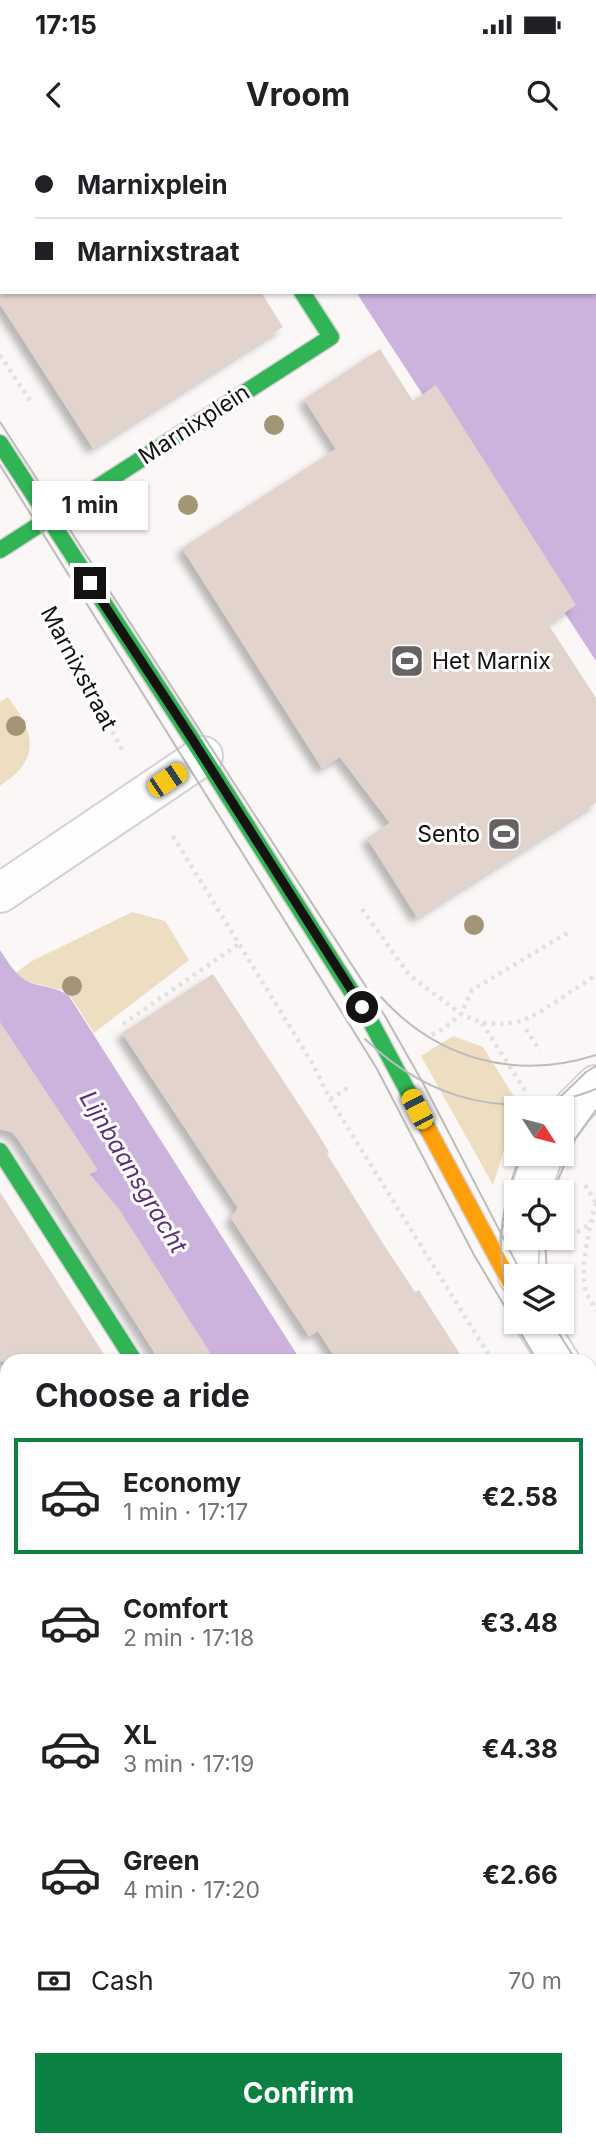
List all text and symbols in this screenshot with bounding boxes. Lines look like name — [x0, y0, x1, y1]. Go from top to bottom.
text: 17:15 — [35, 9, 97, 40]
text: Vroom — [246, 75, 350, 114]
icon: back — [35, 76, 73, 114]
icon: search — [523, 76, 561, 114]
text: Marnixplein — [77, 169, 228, 200]
text: Marnixstraat — [77, 236, 239, 267]
street label: Marnixplein — [133, 378, 255, 470]
callout: 1 min — [32, 482, 148, 530]
text: 1 min — [62, 491, 118, 519]
route end — [74, 567, 106, 599]
street label: Marnixstraat — [35, 601, 124, 735]
sports icon: Het Marnix — [388, 642, 426, 680]
place label: Het Marnix — [432, 647, 551, 675]
car — [144, 760, 191, 800]
sports icon: Sento — [485, 815, 523, 853]
place label: Sento — [417, 820, 480, 848]
route start — [346, 991, 378, 1023]
water label: Lijnbaansgracht — [74, 1085, 194, 1259]
car — [398, 1086, 437, 1132]
north arrow — [504, 1096, 574, 1166]
map controls — [504, 1096, 574, 1334]
button: locate — [504, 1180, 574, 1250]
button: layers — [504, 1264, 574, 1334]
text: Choose a ride — [35, 1376, 250, 1415]
icon: car — [39, 1465, 102, 1528]
text: Economy — [123, 1467, 241, 1498]
text: €2.58 — [482, 1481, 558, 1512]
text: 1 min · 17:17 — [123, 1498, 248, 1526]
icon: car — [39, 1591, 102, 1654]
text: Comfort — [123, 1593, 228, 1624]
text: €3.48 — [481, 1607, 558, 1638]
text: 2 min · 17:18 — [123, 1624, 254, 1652]
icon: car — [39, 1717, 102, 1780]
text: XL — [123, 1719, 157, 1750]
text: €4.38 — [482, 1733, 558, 1764]
text: 3 min · 17:19 — [123, 1750, 254, 1778]
icon: car — [39, 1843, 102, 1906]
text: Green — [123, 1845, 200, 1876]
text: €2.66 — [482, 1859, 558, 1890]
text: 4 min · 17:20 — [123, 1876, 260, 1904]
icon: cash — [35, 1962, 73, 2000]
text: Cash — [91, 1965, 154, 1996]
text: 70 m — [508, 1967, 562, 1995]
button: Confirm — [35, 2053, 562, 2133]

